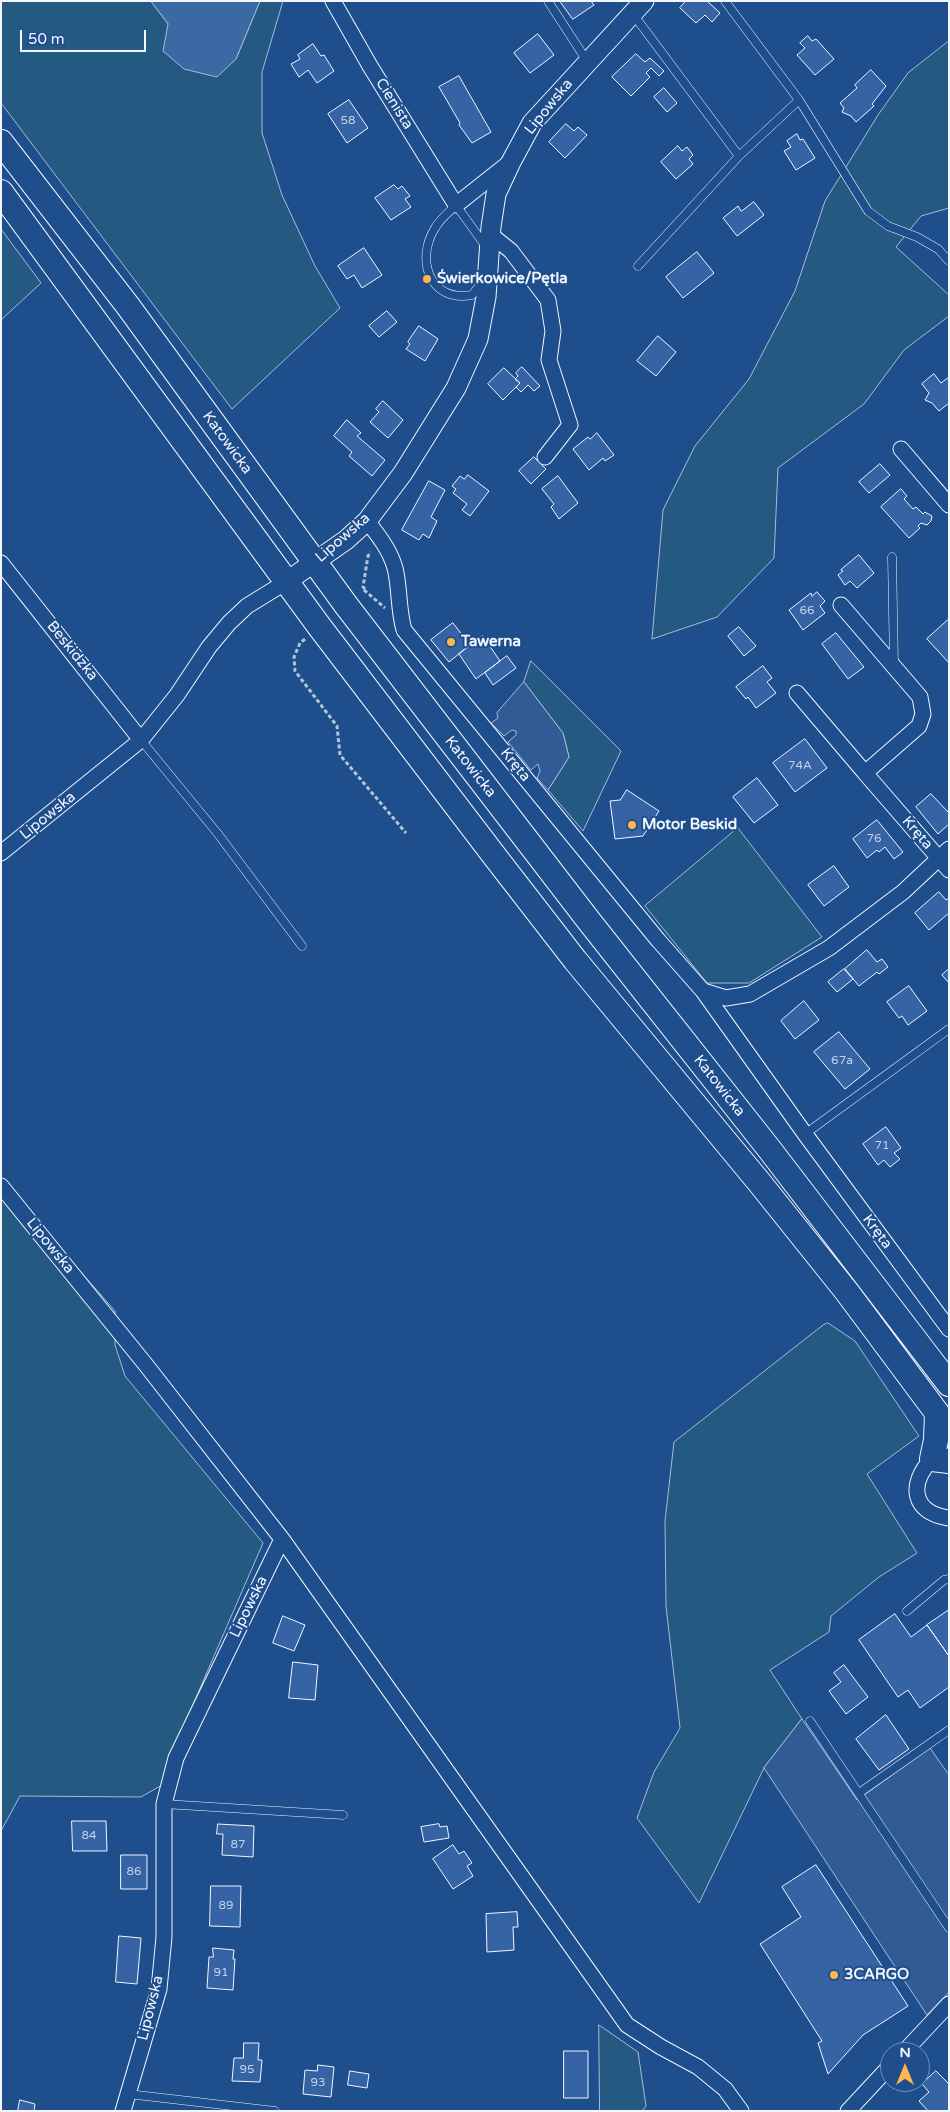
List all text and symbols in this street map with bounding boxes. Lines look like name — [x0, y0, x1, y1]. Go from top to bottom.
scale bar — [22, 20, 149, 52]
text: 50 m — [28, 30, 65, 48]
street label: Cienista — [371, 75, 417, 133]
street label: Lipowska — [521, 76, 577, 138]
house number: 58 — [340, 114, 356, 128]
place label: Świerkowice/Pętla — [437, 270, 568, 288]
marker: Świerkowice/Pętla — [421, 273, 433, 285]
street label: Katowicka — [198, 408, 256, 478]
street label: Lipowska — [312, 509, 374, 567]
house number: 66 — [799, 604, 815, 618]
street label: Beskidzka — [43, 618, 101, 684]
place label: Tawerna — [461, 633, 521, 651]
marker: Tawerna — [445, 636, 457, 648]
street label: Katowicka — [440, 733, 500, 801]
street label: Kręta — [496, 744, 534, 786]
house number: 74A — [788, 759, 812, 773]
street label: Lipowska — [17, 788, 79, 844]
street label: Kręta — [898, 813, 936, 853]
place label: Motor Beskid — [642, 816, 737, 834]
marker: Motor Beskid — [626, 819, 638, 831]
house number: 76 — [866, 832, 882, 846]
street label: Katowicka — [689, 1052, 749, 1120]
house number: 67a — [831, 1054, 853, 1068]
house number: 71 — [874, 1139, 890, 1153]
street label: Kręta — [858, 1211, 896, 1253]
street label: Lipowska — [22, 1215, 78, 1277]
street label: Lipowska — [226, 1573, 272, 1641]
house number: 84 — [81, 1829, 97, 1843]
house number: 87 — [230, 1838, 246, 1852]
house number: 86 — [126, 1865, 142, 1879]
house number: 89 — [218, 1899, 234, 1913]
house number: 91 — [213, 1966, 229, 1980]
place label: 3CARGO — [844, 1966, 909, 1984]
marker: 3CARGO — [828, 1969, 840, 1981]
street label: Lipowska — [134, 1974, 168, 2042]
north arrow — [880, 2042, 930, 2092]
text: N — [899, 2044, 911, 2061]
house number: 95 — [239, 2063, 255, 2077]
house number: 93 — [310, 2076, 326, 2090]

